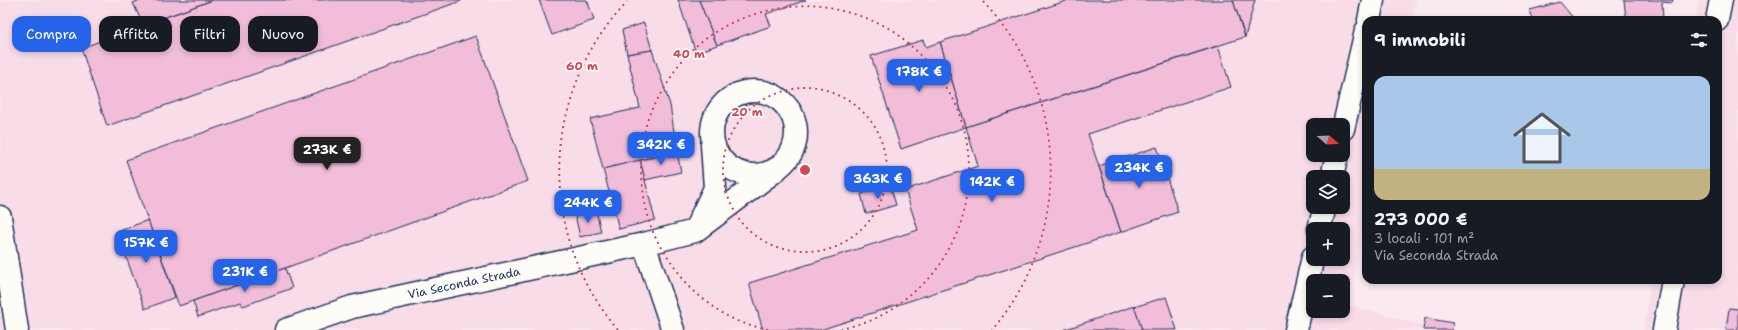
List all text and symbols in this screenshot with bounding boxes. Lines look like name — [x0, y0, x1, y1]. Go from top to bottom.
chip: Compra — [12, 16, 91, 52]
chip: Affitta — [99, 16, 172, 52]
chip: Filtri — [180, 16, 240, 52]
chip: Nuovo — [248, 16, 318, 52]
text: 9 immobili — [1374, 29, 1466, 51]
icon: filters — [1688, 29, 1710, 51]
text: 40 m — [673, 46, 705, 62]
text: 60 m — [566, 58, 598, 74]
pin: 178K € — [886, 59, 952, 93]
text: 178K € — [896, 63, 942, 80]
icon: home — [1506, 102, 1578, 174]
text: 20 m — [731, 104, 763, 120]
north arrow — [1306, 118, 1350, 162]
map controls — [1306, 118, 1350, 318]
pin: 342K € — [628, 132, 694, 166]
text: 342K € — [637, 136, 685, 153]
pin: 273K € — [294, 137, 360, 171]
text: 273K € — [303, 141, 351, 158]
pin: 234K € — [1106, 155, 1172, 189]
text: 234K € — [1114, 159, 1164, 176]
centre of rings — [798, 163, 812, 177]
pin: 363K € — [845, 166, 911, 200]
pin: 142K € — [959, 169, 1025, 203]
text: 363K € — [853, 170, 903, 187]
button: layers — [1306, 170, 1350, 214]
text: 142K € — [969, 173, 1015, 190]
pin: 244K € — [555, 190, 621, 224]
text: 244K € — [563, 194, 613, 211]
text: 273 000 € — [1374, 208, 1467, 230]
button: + — [1306, 222, 1350, 266]
pin: 157K € — [113, 230, 179, 264]
text: 3 locali · 101 m² — [1374, 230, 1474, 247]
text: 157K € — [123, 234, 169, 251]
text: Via Seconda Strada — [1374, 247, 1498, 264]
pin: 231K € — [212, 259, 278, 293]
text: 231K € — [222, 263, 268, 280]
street label: Via Seconda Strada — [406, 263, 522, 303]
button: − — [1306, 274, 1350, 318]

